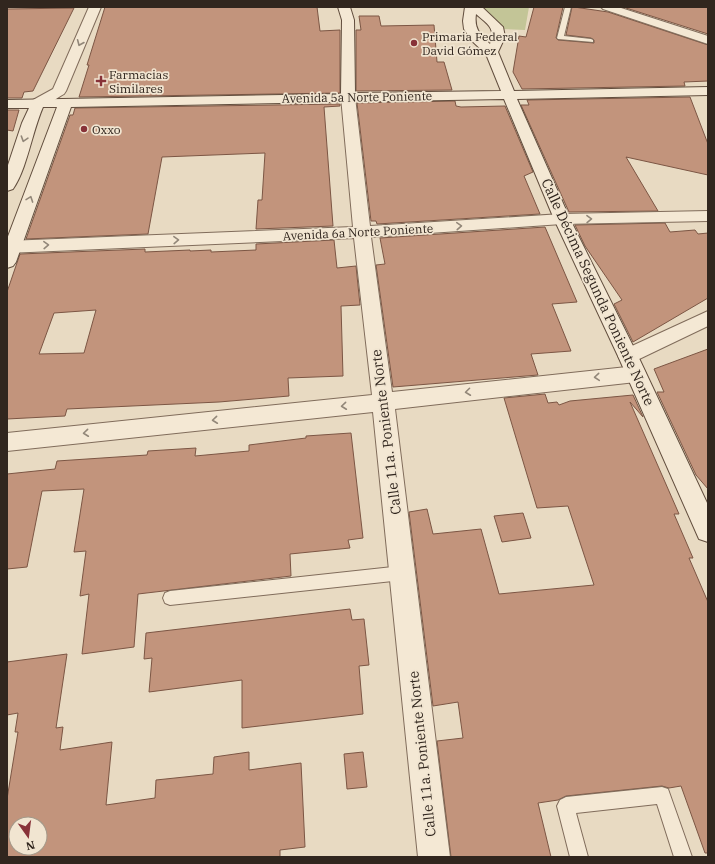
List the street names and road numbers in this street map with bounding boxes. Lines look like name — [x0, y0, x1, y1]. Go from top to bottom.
street label: Avenida 5a Norte Poniente — [282, 88, 432, 106]
street label: Calle Décima Segunda Poniente Norte — [537, 175, 659, 409]
street label: Avenida 6a Norte Poniente — [282, 221, 434, 243]
street label: Calle 11a. Poniente Norte — [367, 348, 405, 516]
street label: Calle 11a. Poniente Norte — [404, 670, 440, 838]

